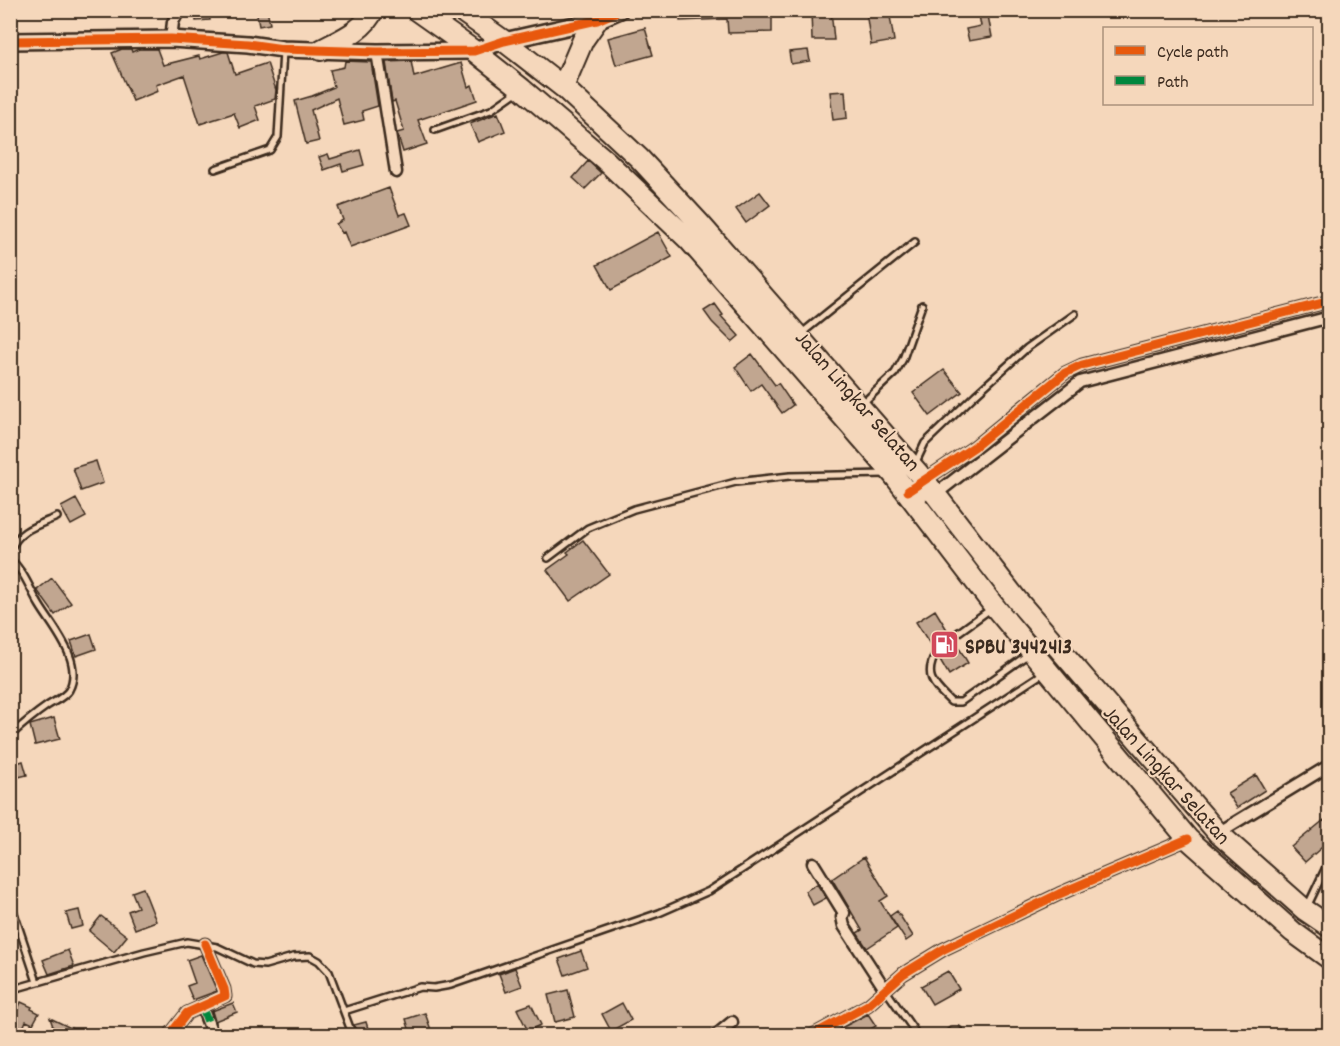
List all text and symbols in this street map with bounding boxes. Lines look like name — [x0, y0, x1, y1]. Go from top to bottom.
legend — [1103, 27, 1313, 105]
text: Cycle path — [1157, 41, 1228, 66]
text: Path — [1157, 71, 1189, 96]
street label: Jalan Lingkar Selatan — [786, 325, 926, 480]
fuel station icon: SPBU 3442413 — [928, 629, 960, 661]
place label: SPBU 3442413 — [965, 633, 1072, 664]
street label: Jalan Lingkar Selatan — [1094, 700, 1236, 853]

